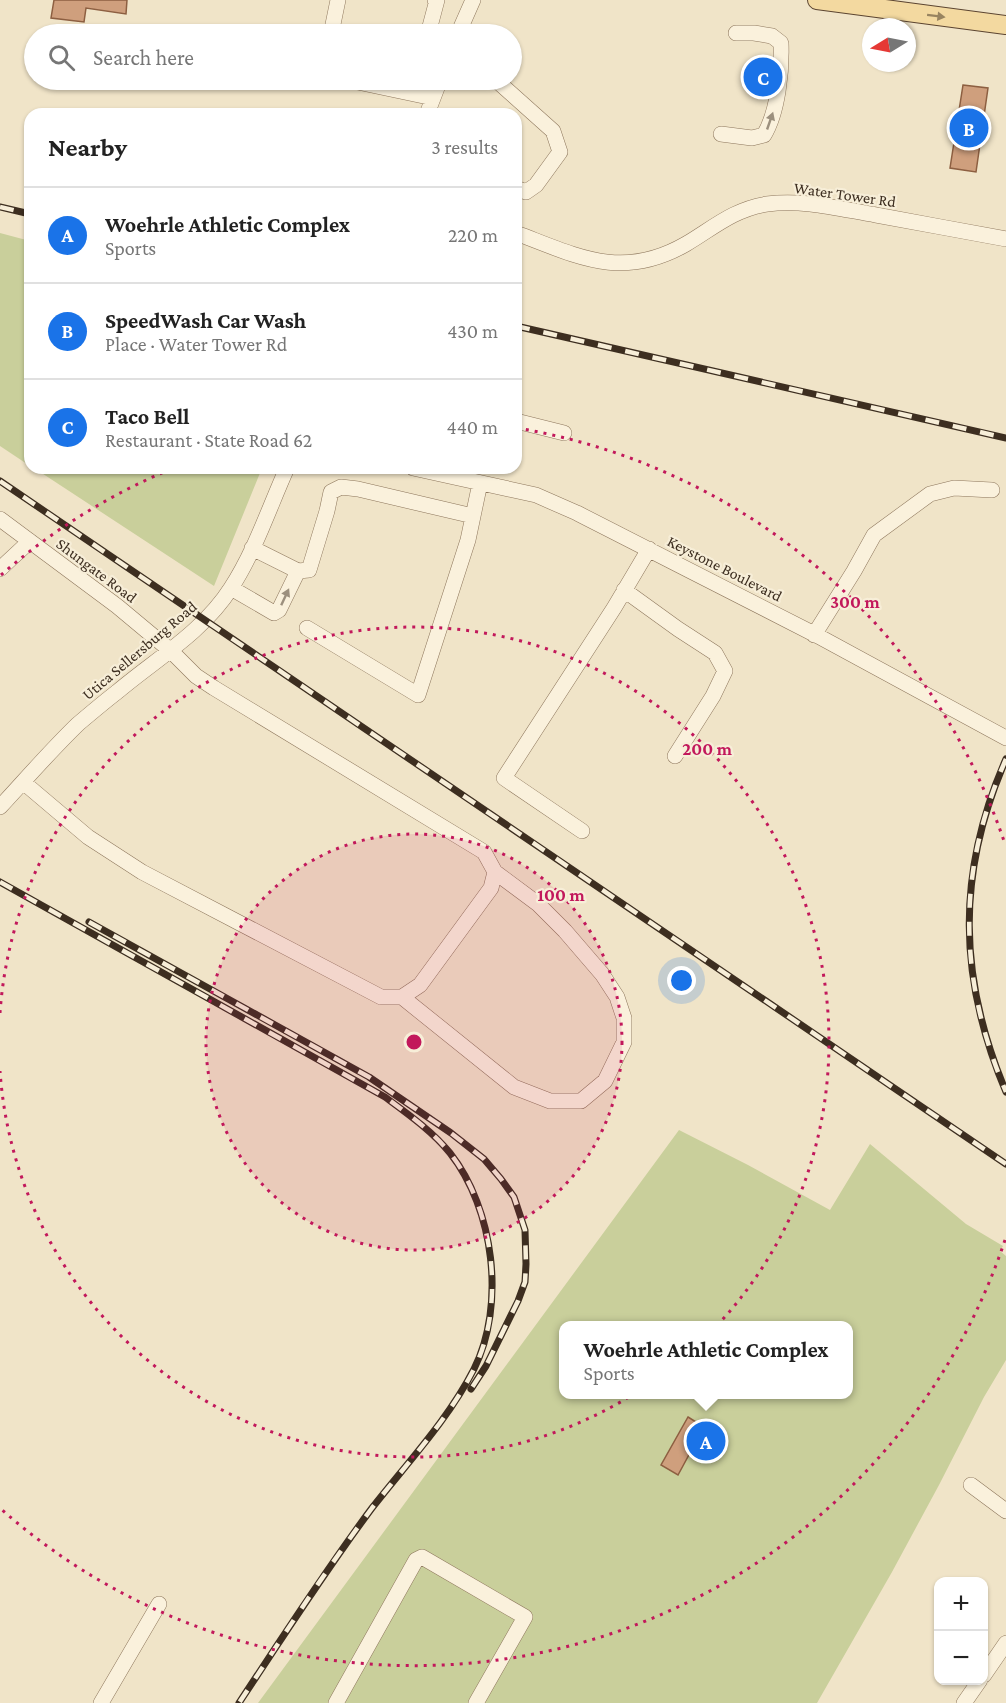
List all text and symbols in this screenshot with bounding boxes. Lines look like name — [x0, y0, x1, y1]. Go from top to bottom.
one-way arrow — [927, 11, 946, 21]
north arrow — [862, 18, 916, 72]
search box — [24, 24, 522, 90]
icon: search — [45, 41, 78, 74]
text: Search here — [93, 45, 194, 70]
pin: C — [744, 54, 783, 100]
pin: B — [950, 106, 988, 150]
one-way arrow — [765, 112, 775, 130]
text: Nearby — [48, 133, 127, 162]
text: 3 results — [431, 136, 498, 158]
street label: Water Tower Rd — [793, 179, 898, 210]
text: Woehrle Athletic Complex — [105, 212, 350, 237]
text: A — [62, 224, 73, 246]
text: 220 m — [448, 224, 498, 246]
text: Sports — [105, 237, 156, 259]
text: SpeedWash Car Wash — [105, 308, 306, 333]
text: B — [62, 320, 73, 342]
text: 430 m — [447, 320, 498, 342]
text: Place · Water Tower Rd — [105, 333, 287, 355]
text: Taco Bell — [105, 404, 190, 429]
text: C — [61, 416, 74, 438]
text: 440 m — [446, 416, 498, 438]
text: Restaurant · State Road 62 — [105, 429, 312, 451]
street label: Keystone Boulevard — [664, 532, 785, 606]
street label: Shungate Road — [53, 535, 141, 607]
one-way arrow — [281, 588, 290, 605]
text: 300 m — [830, 592, 880, 612]
street label: Utica Sellersburg Road — [79, 597, 201, 704]
text: 200 m — [682, 739, 733, 759]
text: 100 m — [537, 885, 585, 905]
your location — [667, 966, 696, 995]
centre of rings — [404, 1032, 424, 1052]
popup — [559, 1321, 853, 1399]
text: Woehrle Athletic Complex — [584, 1337, 828, 1362]
text: Sports — [584, 1362, 635, 1384]
pin: A — [686, 1418, 726, 1464]
map controls — [934, 1577, 988, 1685]
button: + — [934, 1577, 988, 1631]
button: − — [934, 1631, 988, 1685]

